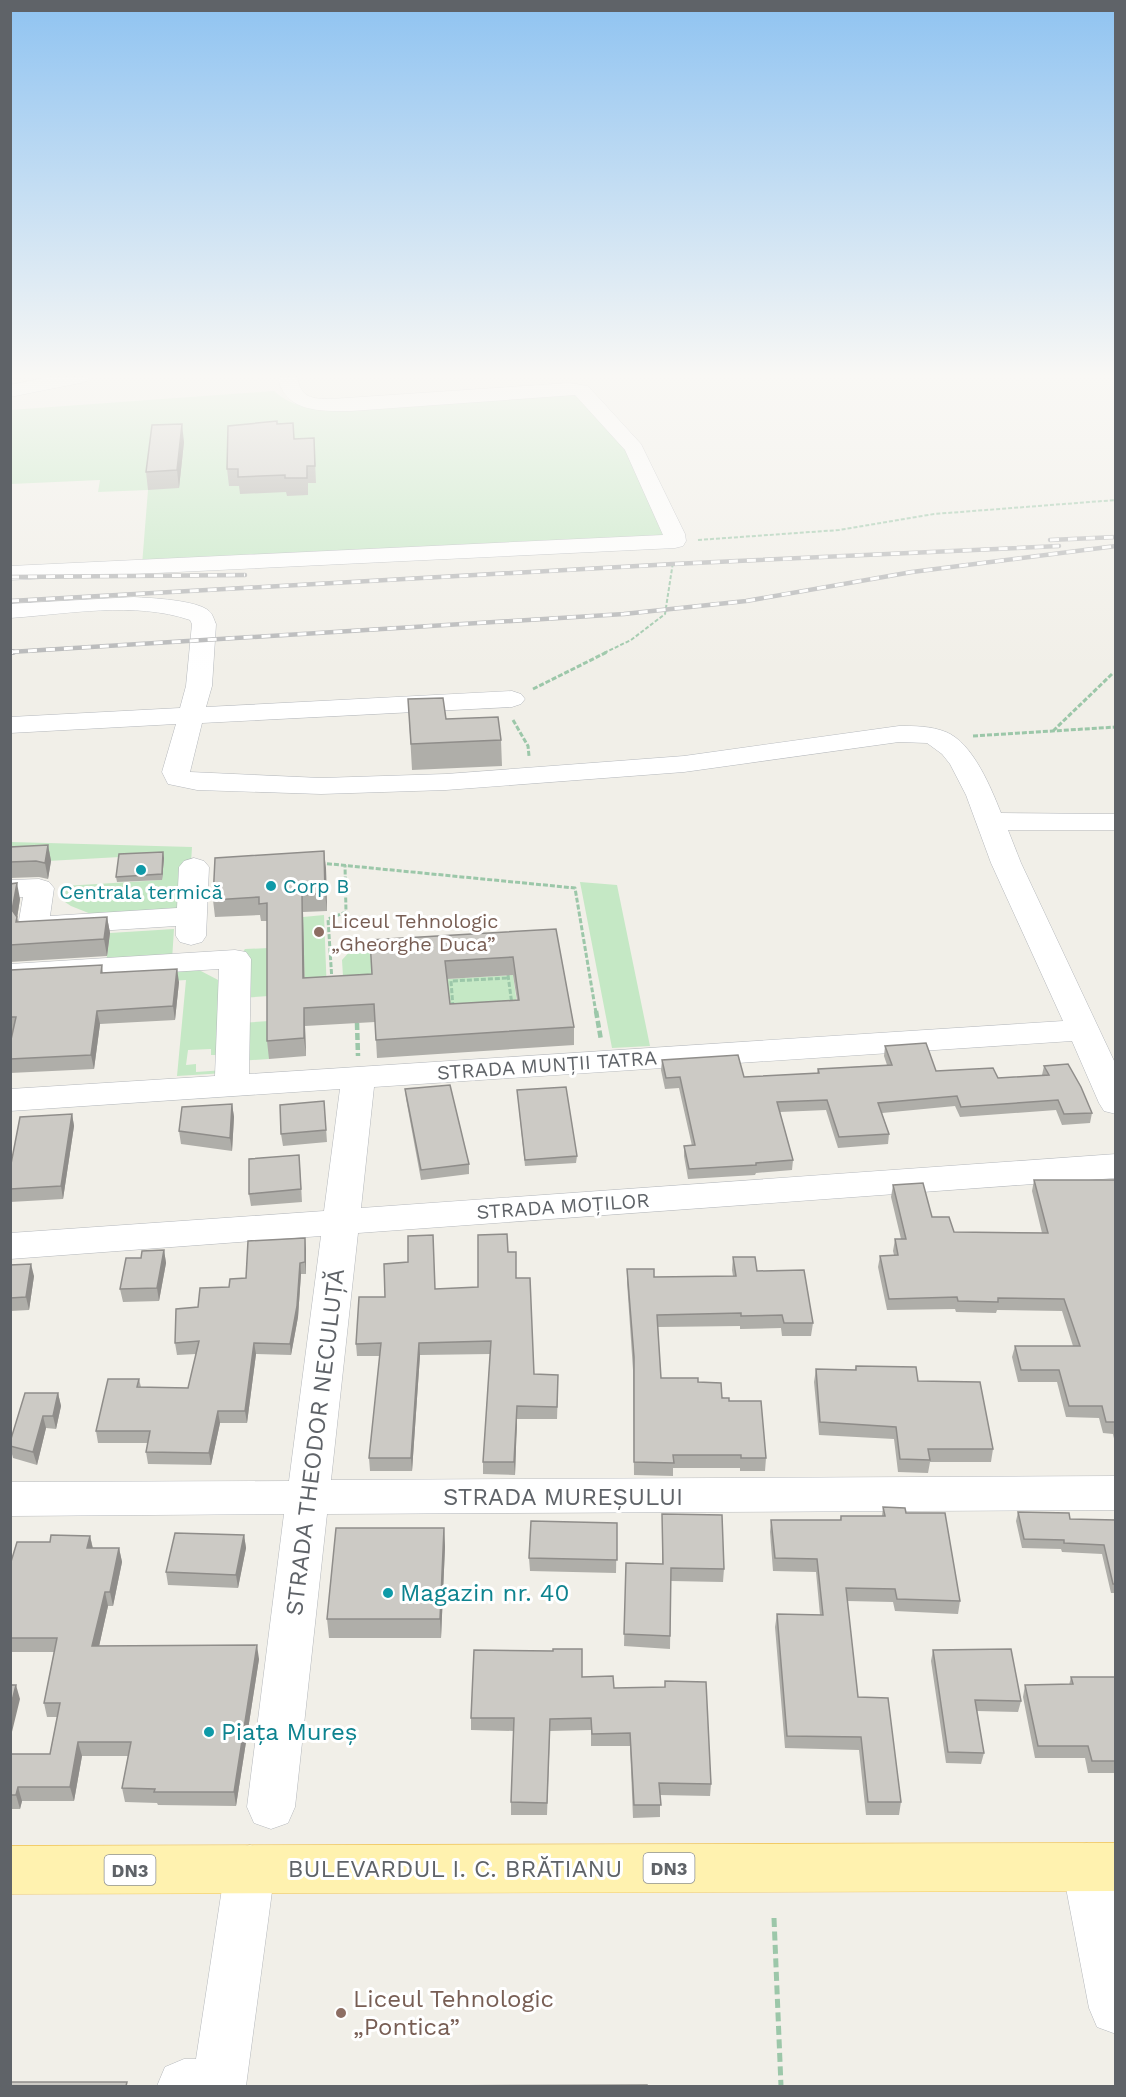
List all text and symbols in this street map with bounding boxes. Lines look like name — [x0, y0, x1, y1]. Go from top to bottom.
marker: Centrala termică — [134, 863, 148, 877]
place label: Corp B — [283, 874, 349, 898]
marker: Corp B — [264, 879, 278, 893]
place label: Centrala termică — [59, 880, 223, 904]
place label: Liceul Tehnologic „Gheorghe Duca” — [331, 909, 499, 956]
marker: Liceul Tehnologic „Gheorghe Duca” — [312, 925, 326, 939]
street label: STRADA MUNȚII TATRA — [436, 1045, 658, 1085]
street label: STRADA MOȚILOR — [476, 1188, 650, 1224]
street label: STRADA THEODOR NECULUȚĂ — [280, 1267, 350, 1617]
street label: STRADA MUREȘULUI — [443, 1483, 683, 1511]
place label: Magazin nr. 40 — [400, 1579, 569, 1607]
marker: Magazin nr. 40 — [381, 1586, 395, 1600]
place label: Piața Mureș — [221, 1718, 357, 1746]
marker: Piața Mureș — [202, 1725, 216, 1739]
road number: DN3 — [644, 1853, 694, 1883]
road number: DN3 — [104, 1855, 156, 1885]
street label: BULEVARDUL I. C. BRĂTIANU — [288, 1855, 622, 1883]
place label: Liceul Tehnologic „Pontica” — [353, 1985, 554, 2041]
marker: Liceul Tehnologic „Pontica” — [334, 2006, 348, 2020]

